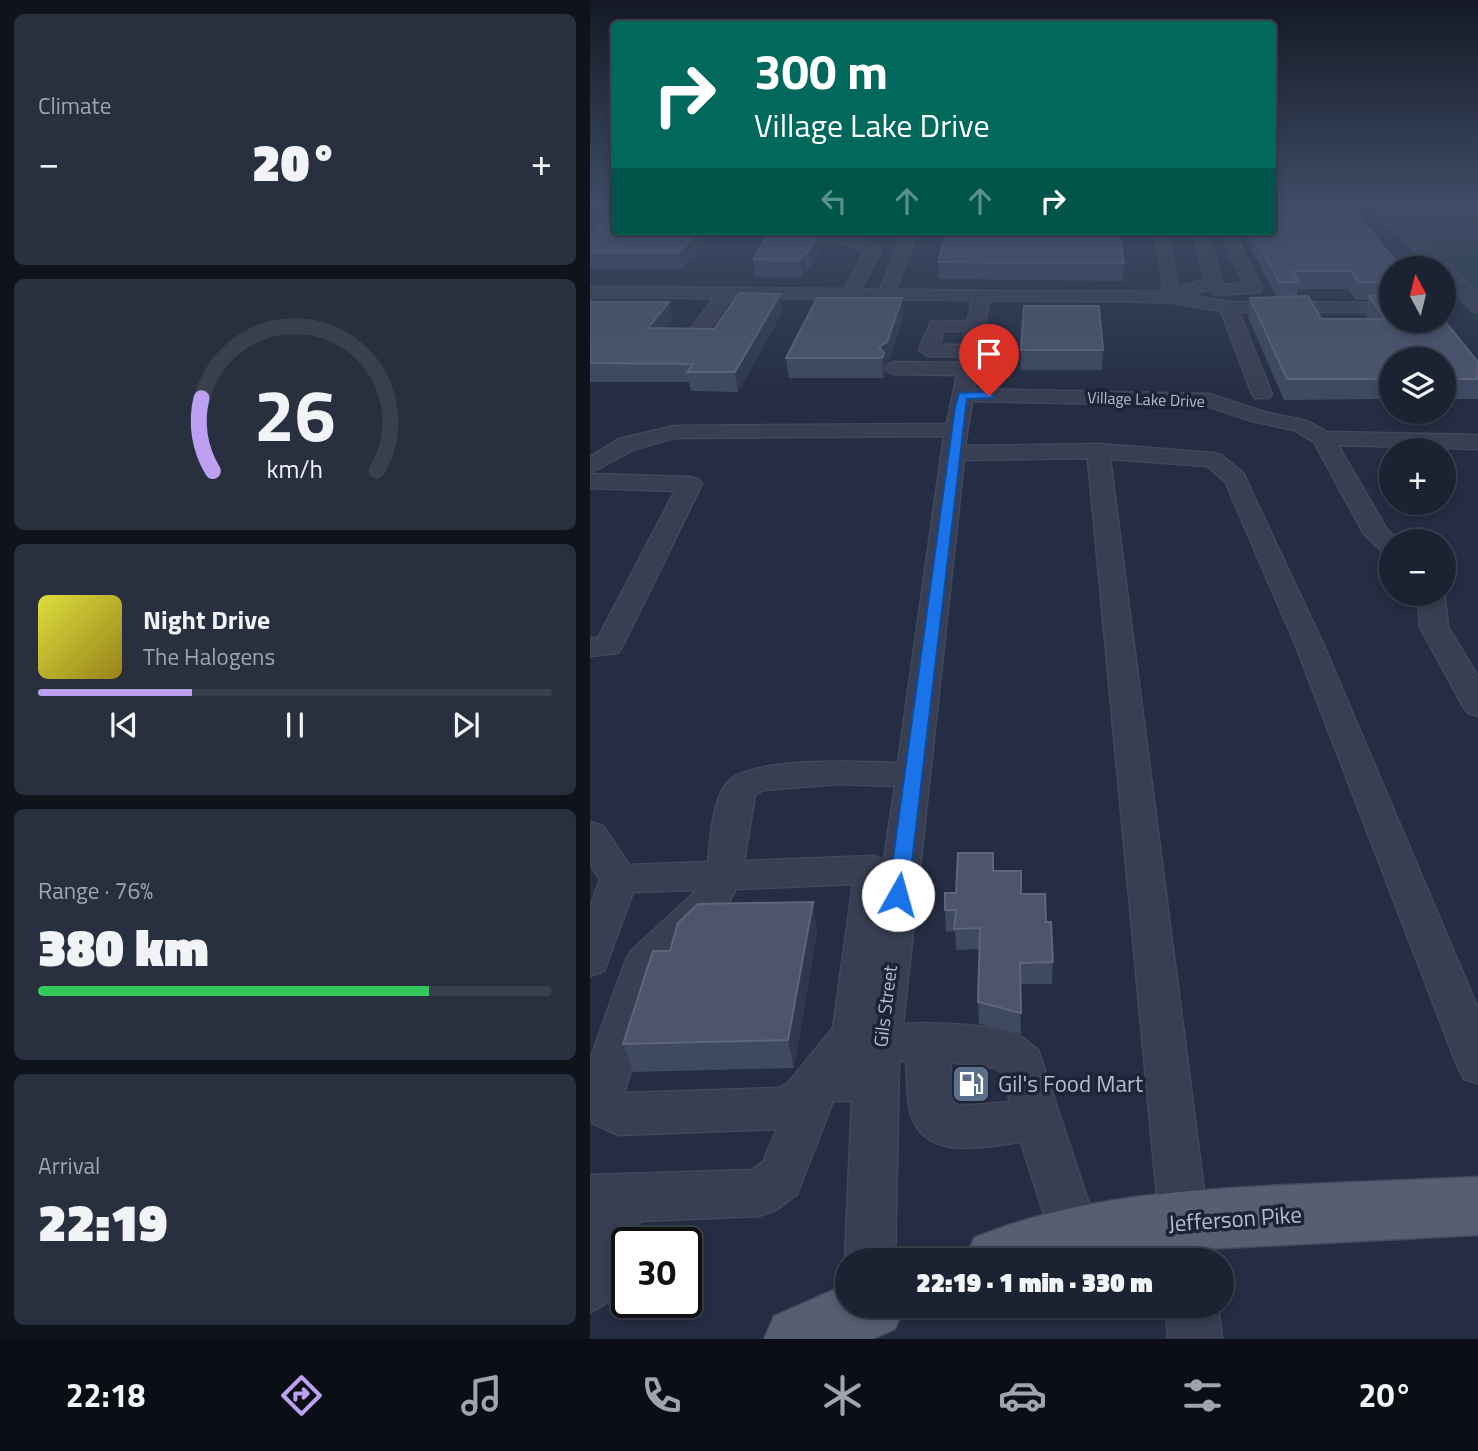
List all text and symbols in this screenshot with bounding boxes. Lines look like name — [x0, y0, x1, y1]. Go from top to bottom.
text: 300 m — [754, 33, 888, 108]
icon: right — [639, 49, 730, 140]
text: Climate — [38, 88, 111, 123]
text: Village Lake Drive — [754, 101, 990, 149]
text: 20° — [252, 122, 338, 201]
text: − — [38, 133, 59, 191]
text: + — [531, 133, 552, 191]
icon: left — [815, 182, 853, 220]
icon: ahead — [888, 182, 926, 220]
icon: ahead — [961, 182, 999, 220]
icon: right — [1034, 182, 1072, 220]
north arrow — [1379, 256, 1456, 332]
map controls — [1379, 256, 1456, 606]
pin — [959, 324, 1019, 396]
icon: arrive — [970, 335, 1008, 373]
button: layers — [1379, 347, 1456, 424]
text: 26 — [254, 359, 336, 469]
street label: Village Lake Drive — [1087, 385, 1205, 413]
button: + — [1379, 438, 1456, 515]
text: km/h — [267, 449, 323, 487]
button: − — [1379, 529, 1456, 606]
text: Night Drive — [143, 600, 270, 639]
text: The Halogens — [143, 639, 275, 674]
icon: previous — [105, 706, 143, 744]
icon: pause — [276, 706, 314, 744]
icon: next — [447, 706, 485, 744]
position arrow — [861, 858, 935, 932]
text: Range · 76% — [38, 873, 153, 908]
text: 380 km — [38, 907, 209, 986]
street label: Gils Street — [865, 963, 904, 1049]
fuel station icon: Gil's Food Mart — [950, 1063, 992, 1105]
place label: Gil's Food Mart — [998, 1066, 1143, 1101]
text: Arrival — [38, 1148, 100, 1183]
text: 22:19 — [38, 1182, 167, 1261]
street label: Jefferson Pike — [1167, 1196, 1303, 1241]
speed limit sign: 30 — [611, 1227, 702, 1318]
text: 22:19 · 1 min · 330 m — [916, 1263, 1153, 1302]
text: 22:18 — [66, 1371, 146, 1419]
icon: directions — [277, 1371, 326, 1420]
icon: music — [457, 1371, 506, 1420]
icon: phone — [637, 1371, 686, 1420]
icon: climate — [818, 1371, 867, 1420]
icon: car — [998, 1371, 1047, 1420]
icon: filters — [1178, 1371, 1227, 1420]
text: 20° — [1358, 1371, 1412, 1419]

